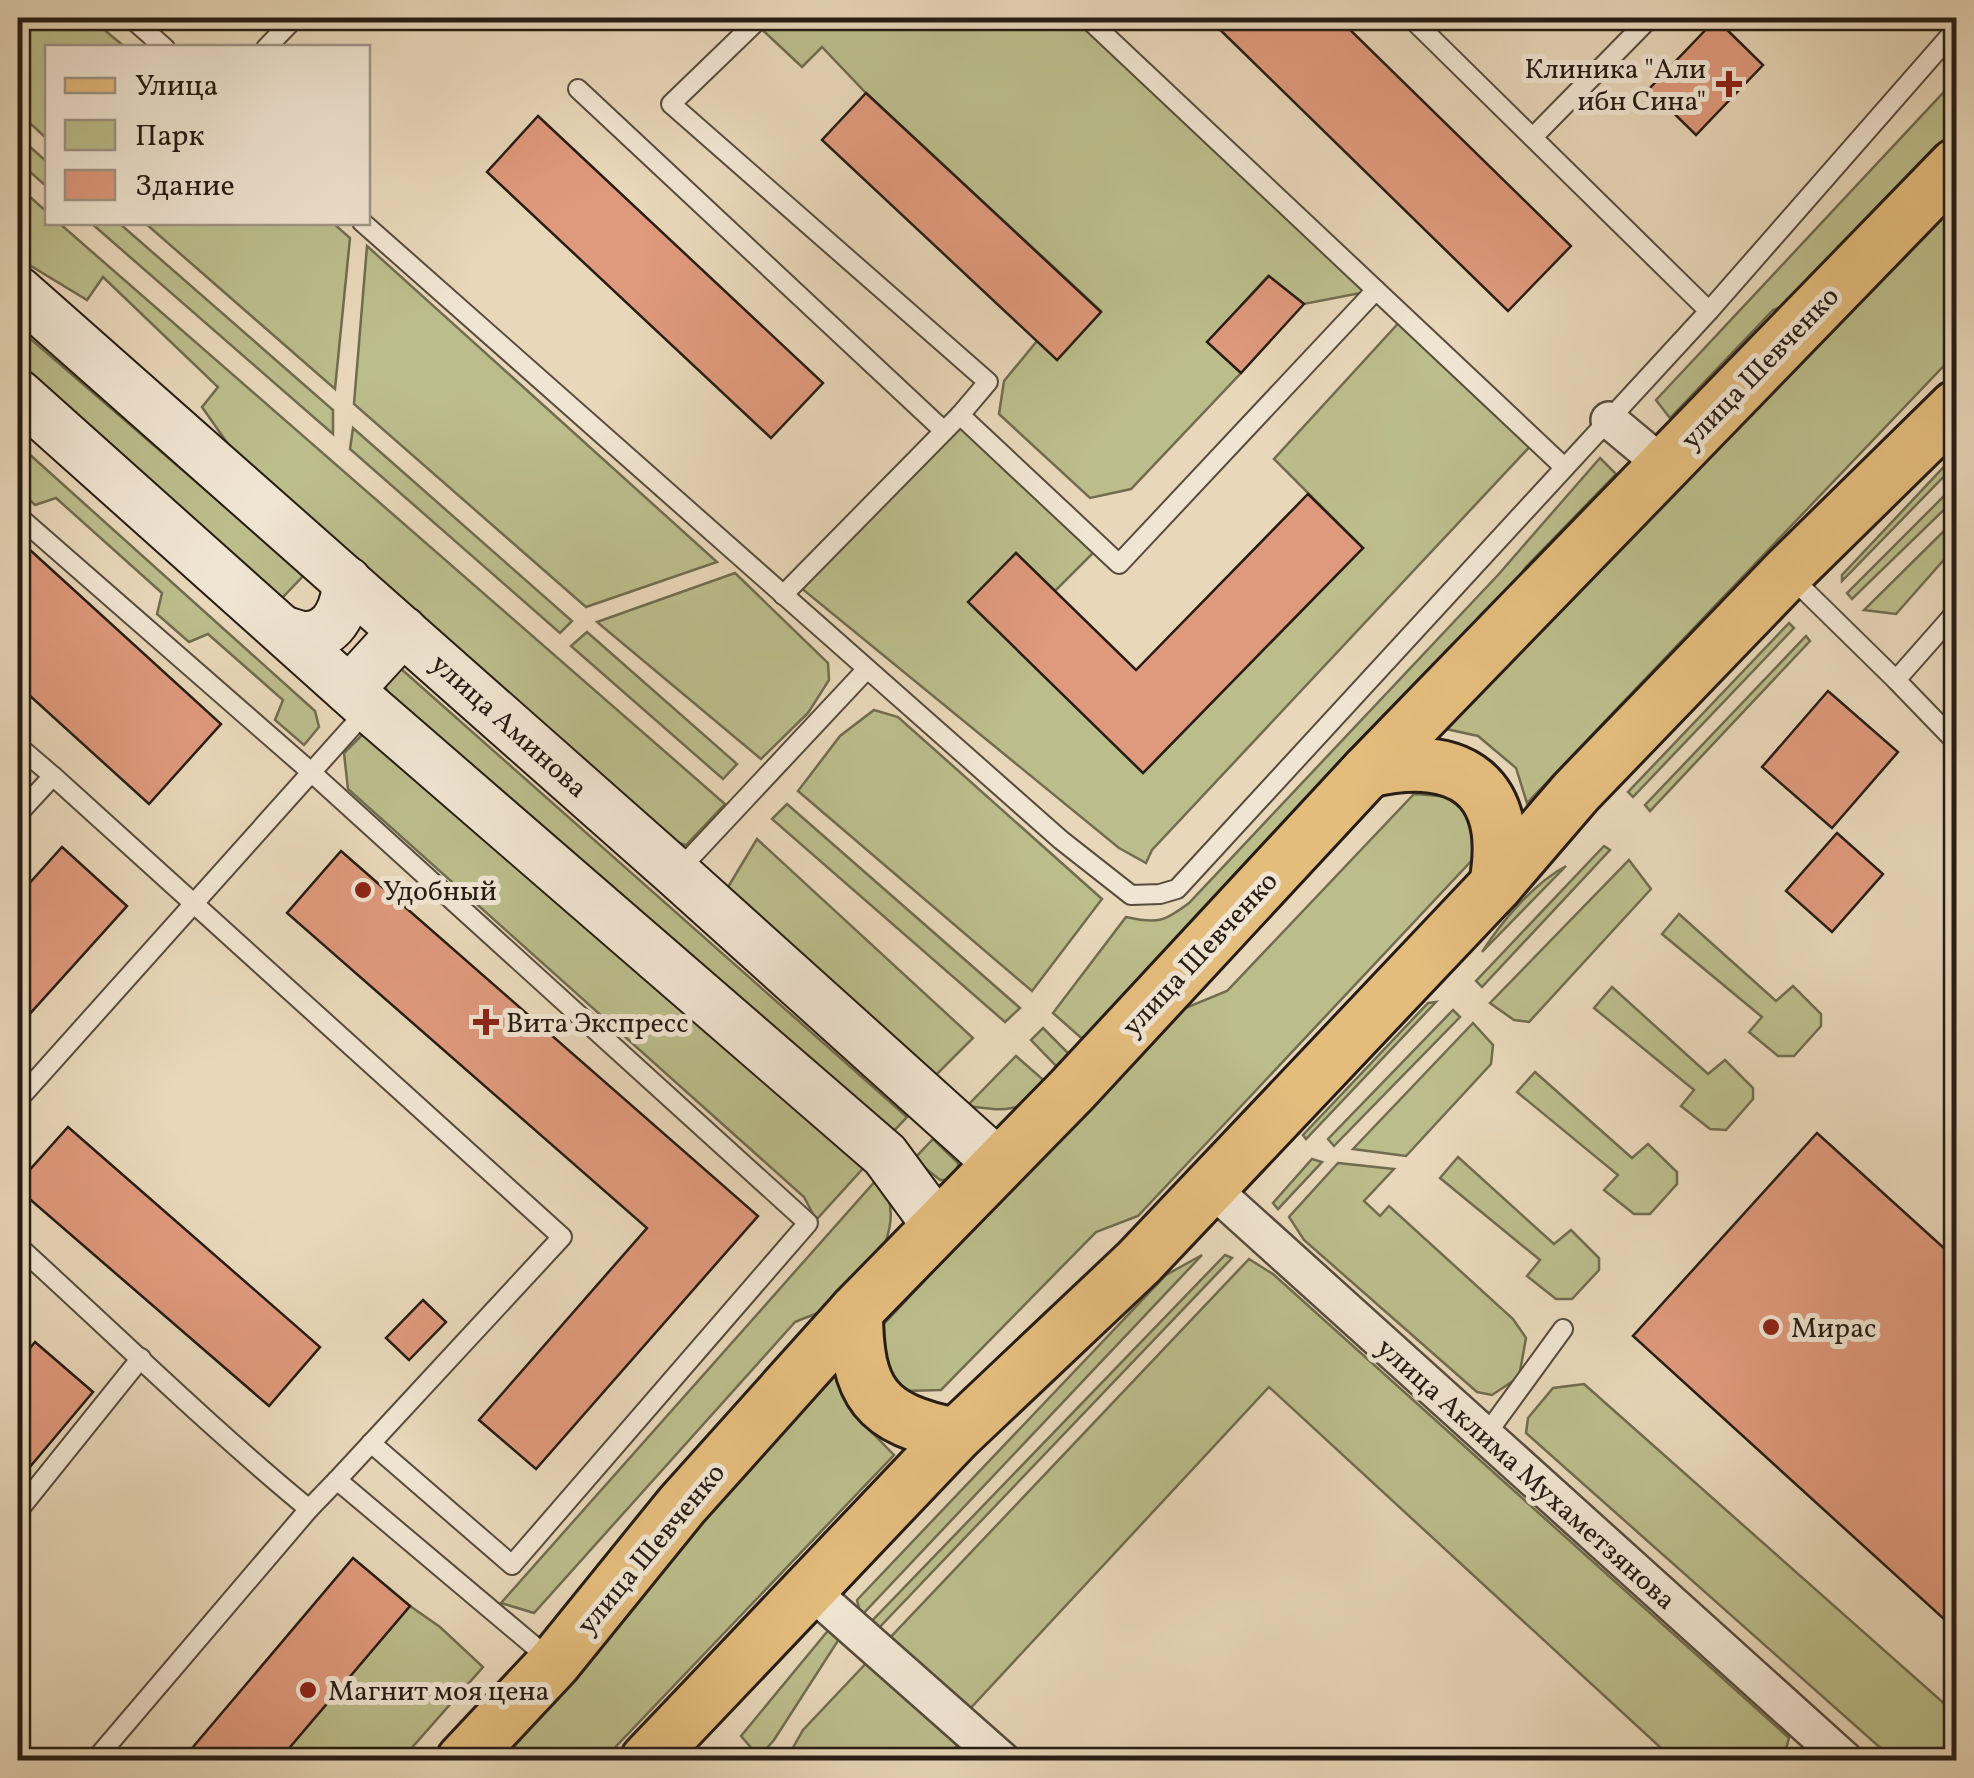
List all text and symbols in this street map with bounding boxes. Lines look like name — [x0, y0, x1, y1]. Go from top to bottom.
legend — [45, 45, 370, 225]
place label: Клиника "Али ибн Сина" — [1524, 51, 1706, 122]
text: Улица — [135, 66, 218, 108]
marker: Клиника "Али ибн Сина" — [1716, 71, 1742, 97]
text: Парк — [135, 116, 204, 158]
text: Здание — [135, 166, 235, 208]
street label: улица Шевченко — [1673, 278, 1849, 459]
street label: улица Аминова — [421, 646, 596, 808]
street label: улица Шевченко — [1114, 863, 1288, 1046]
place label: Удобный — [383, 873, 497, 912]
marker: Удобный — [352, 879, 374, 901]
place label: Вита Экспресс — [506, 1005, 689, 1044]
marker: Вита Экспресс — [475, 1011, 497, 1033]
place label: Мирас — [1791, 1310, 1877, 1349]
marker: Мирас — [1760, 1316, 1782, 1338]
street label: улица Аклима Мухаметзянова — [1367, 1330, 1684, 1620]
street label: улица Шевченко — [568, 1455, 735, 1644]
place label: Магнит моя цена — [328, 1673, 550, 1712]
marker: Магнит моя цена — [297, 1679, 319, 1701]

